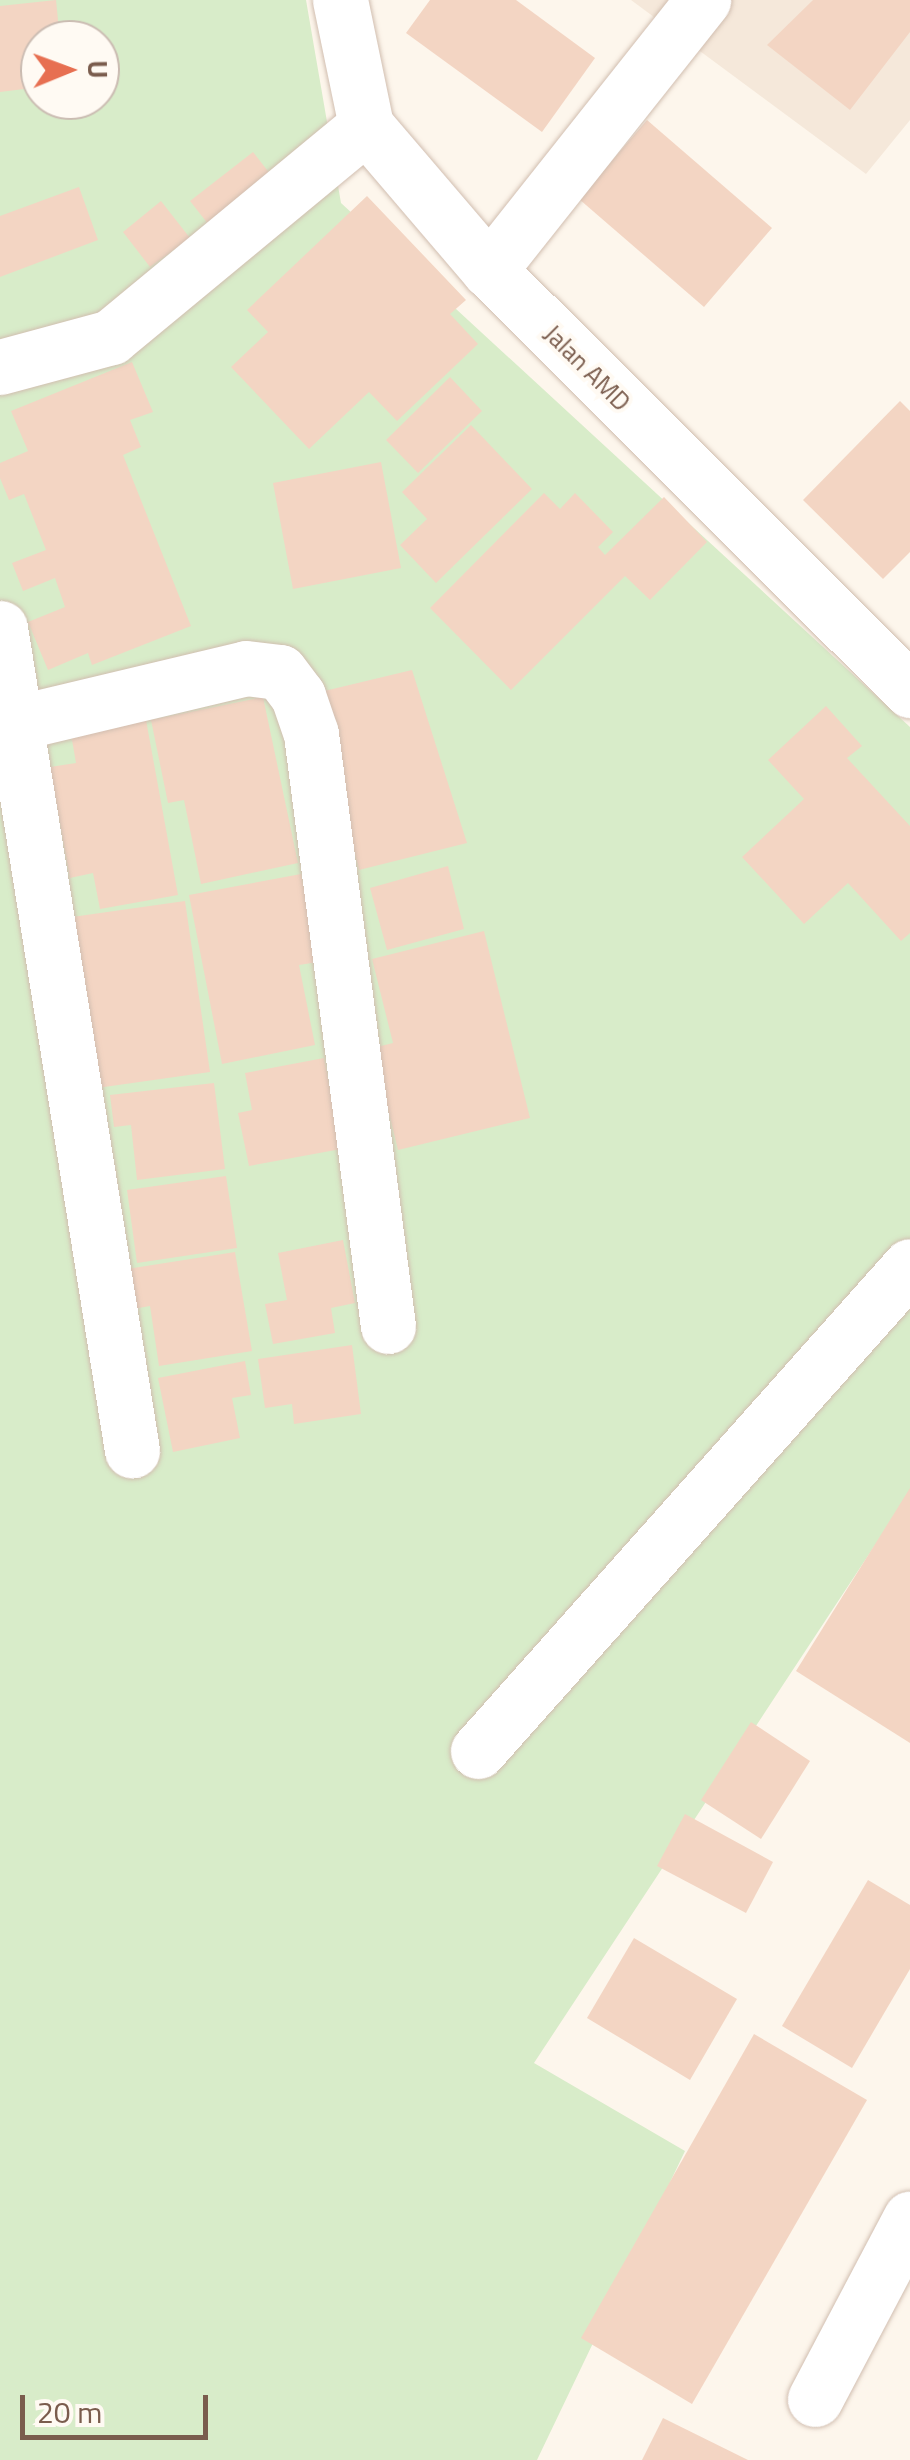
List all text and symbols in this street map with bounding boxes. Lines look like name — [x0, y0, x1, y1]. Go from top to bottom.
north arrow — [20, 20, 120, 120]
text: U — [77, 60, 120, 79]
street label: Jalan AMD — [538, 319, 636, 417]
scale bar — [25, 2375, 212, 2437]
text: 20 m — [37, 2389, 102, 2435]

